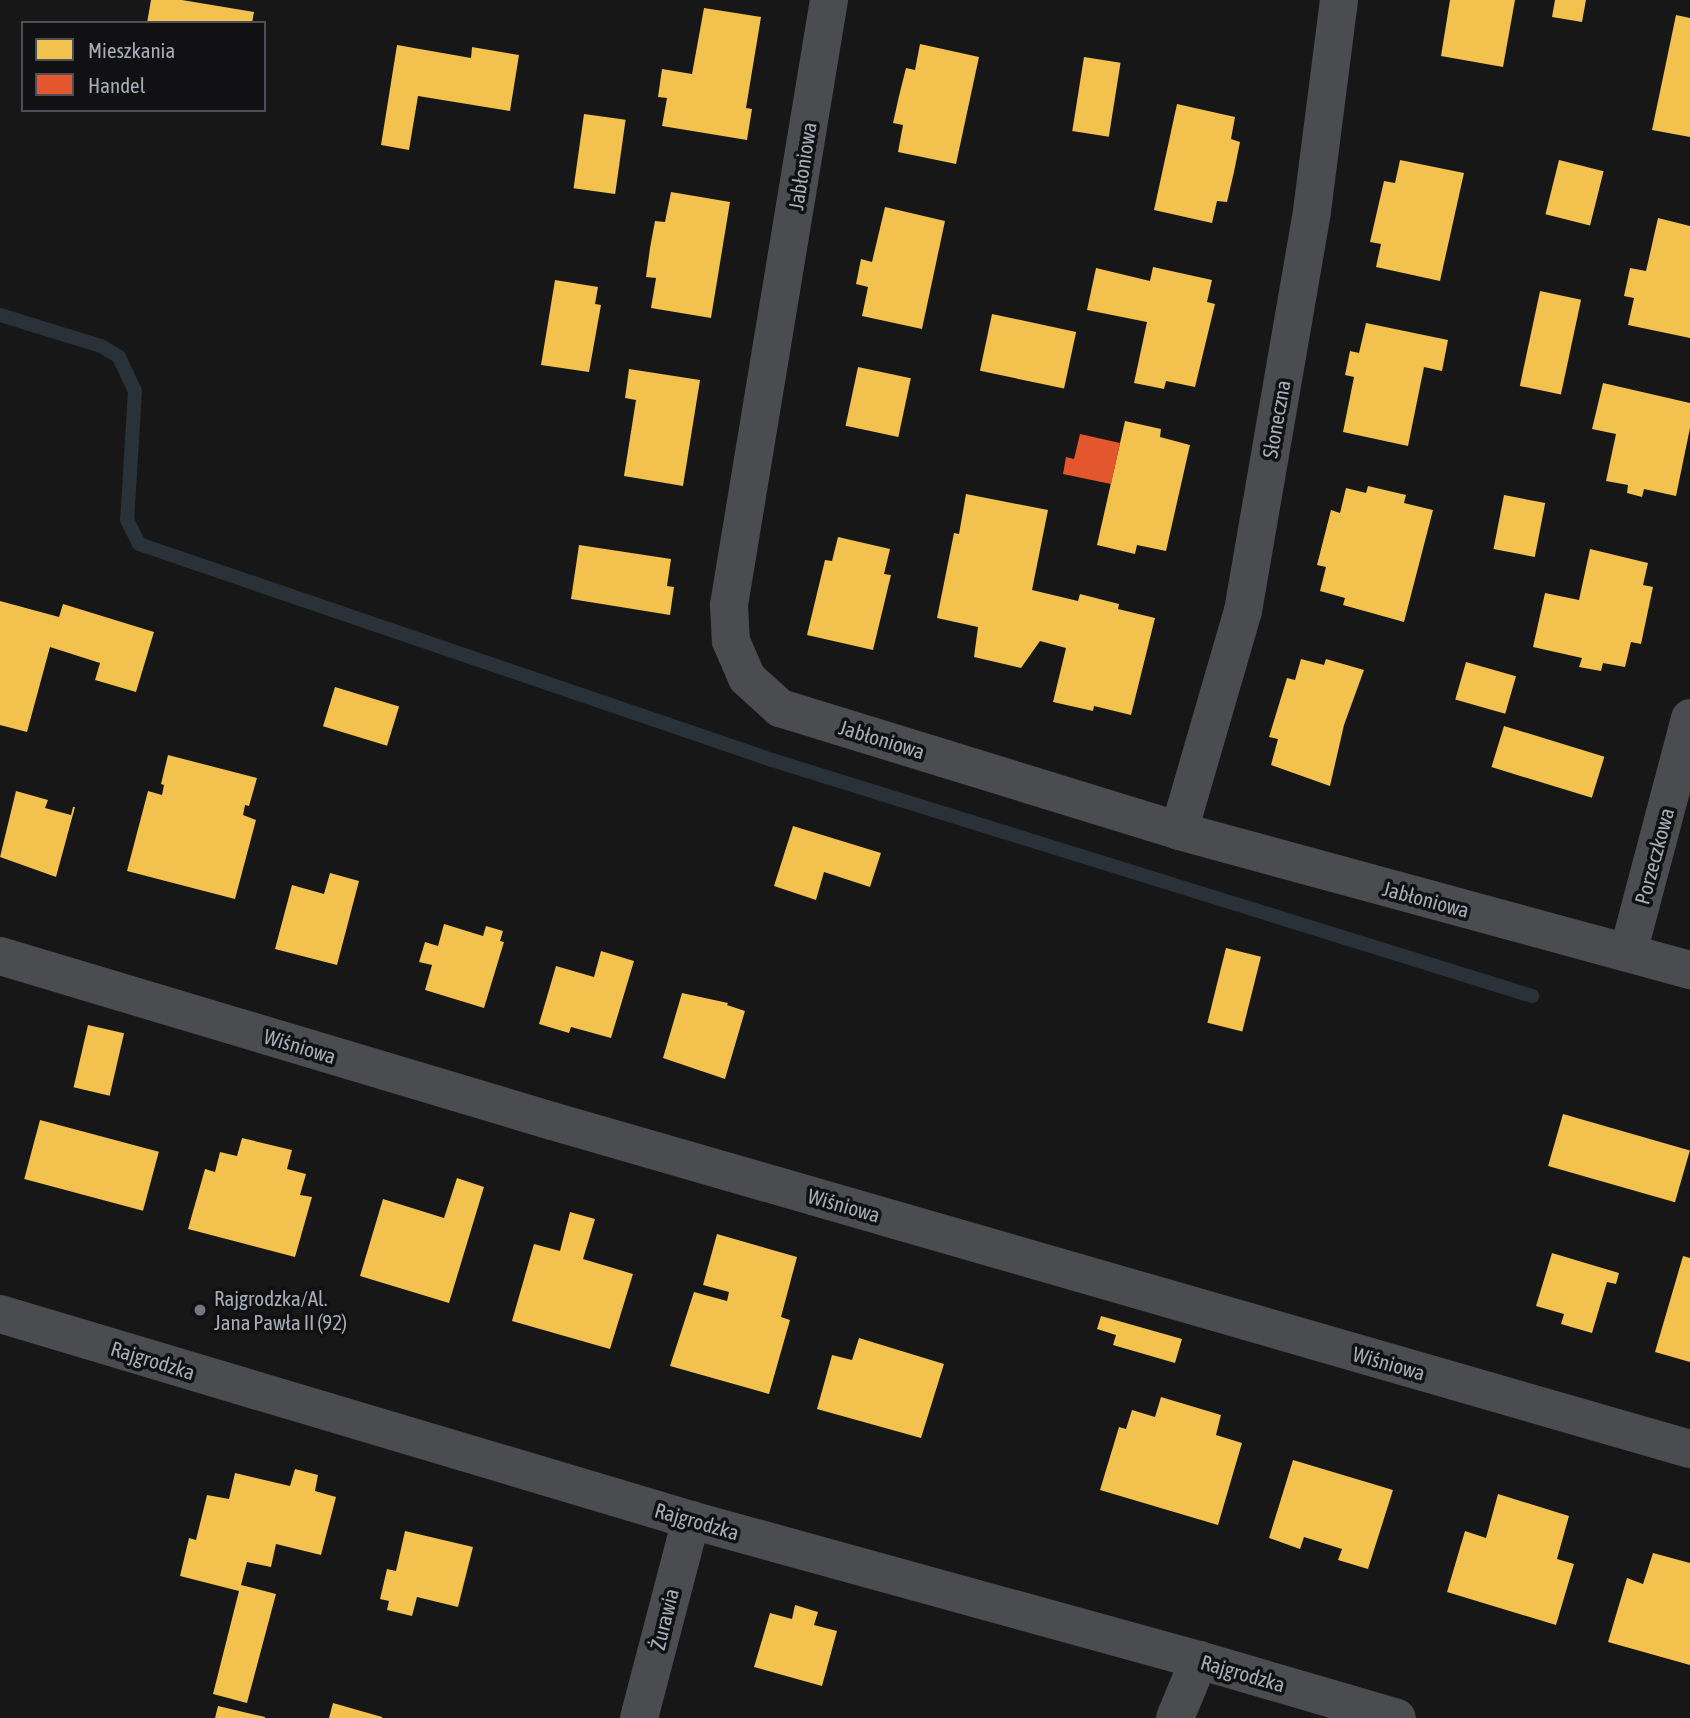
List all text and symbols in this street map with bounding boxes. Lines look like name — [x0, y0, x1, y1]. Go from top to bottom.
legend — [21, 21, 266, 112]
text: Mieszkania — [88, 38, 175, 62]
text: Handel — [88, 73, 145, 97]
street label: Jabłoniowa — [783, 120, 821, 212]
street label: Słoneczna — [1257, 378, 1295, 460]
street label: Jabłoniowa — [836, 714, 928, 764]
street label: Porzeczkowa — [1629, 805, 1679, 907]
street label: Jabłoniowa — [1380, 875, 1472, 923]
street label: Wiśniowa — [261, 1023, 339, 1069]
street label: Wiśniowa — [805, 1183, 883, 1227]
place label: Rajgrodzka/Al. Jana Pawła II (92) — [214, 1285, 347, 1335]
marker: Rajgrodzka/Al. Jana Pawła II (92) — [192, 1302, 208, 1318]
street label: Rajgrodzka — [108, 1335, 198, 1385]
street label: Wiśniowa — [1350, 1341, 1428, 1385]
street label: Rajgrodzka — [652, 1497, 742, 1545]
street label: Żurawia — [644, 1586, 684, 1652]
street label: Rajgrodzka — [1198, 1649, 1288, 1697]

